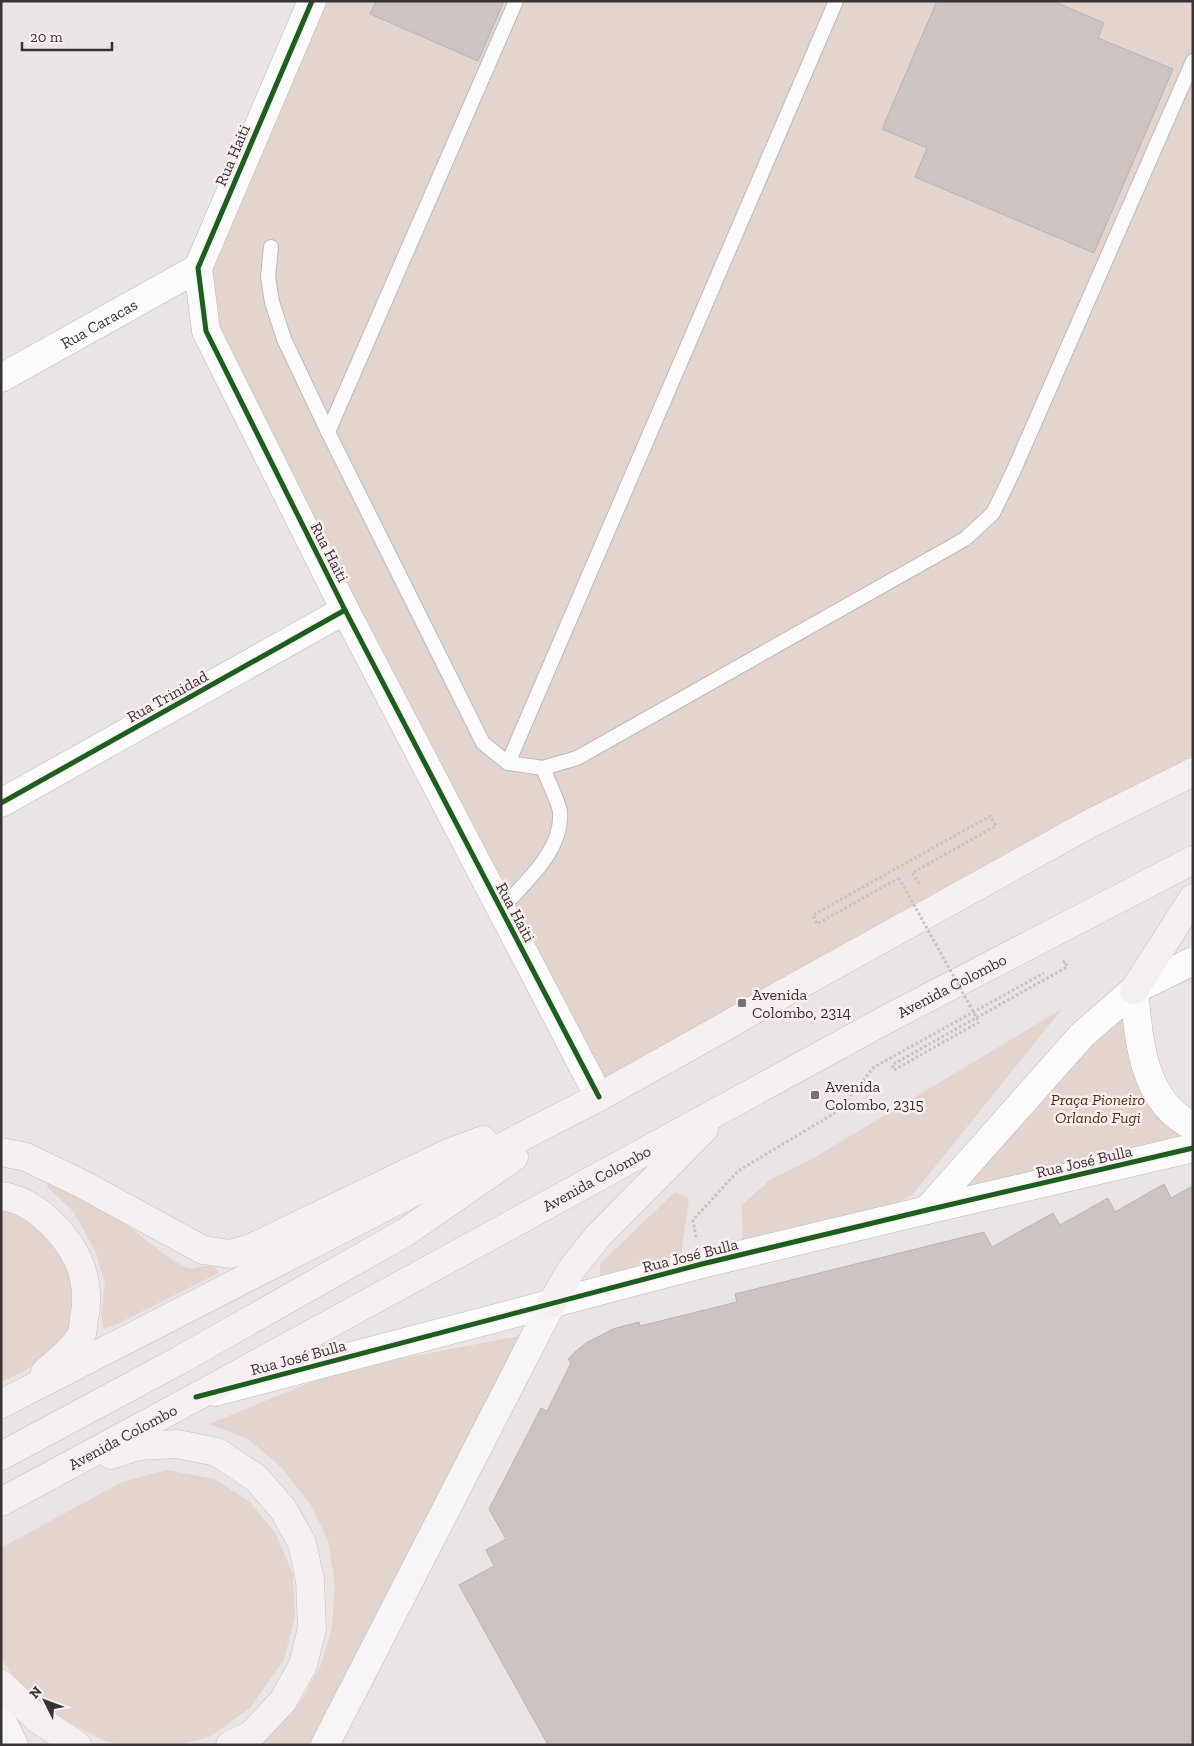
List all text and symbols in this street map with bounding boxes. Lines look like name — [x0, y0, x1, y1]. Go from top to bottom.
scale bar — [22, 20, 112, 52]
text: 20 m — [30, 28, 63, 46]
street label: Rua Haiti — [211, 121, 254, 189]
street label: Rua Caracas — [57, 295, 141, 353]
street label: Rua Haiti — [306, 519, 353, 586]
street label: Rua Trinidad — [123, 666, 211, 727]
street label: Rua Haiti — [492, 879, 539, 946]
street label: Avenida Colombo — [894, 950, 1010, 1022]
place label: Avenida Colombo, 2314 — [752, 985, 851, 1022]
marker: Avenida Colombo, 2314 — [736, 997, 748, 1009]
place label: Avenida Colombo, 2315 — [825, 1077, 924, 1114]
marker: Avenida Colombo, 2315 — [809, 1089, 821, 1101]
park label: Praça Pioneiro Orlando Fugi — [1051, 1090, 1145, 1127]
street label: Avenida Colombo — [539, 1141, 654, 1216]
street label: Rua José Bulla — [1034, 1141, 1134, 1182]
street label: Rua José Bulla — [640, 1234, 740, 1277]
street label: Rua José Bulla — [248, 1336, 348, 1379]
street label: Avenida Colombo — [65, 1400, 180, 1474]
north arrow — [20, 1676, 70, 1726]
text: N — [26, 1683, 46, 1702]

